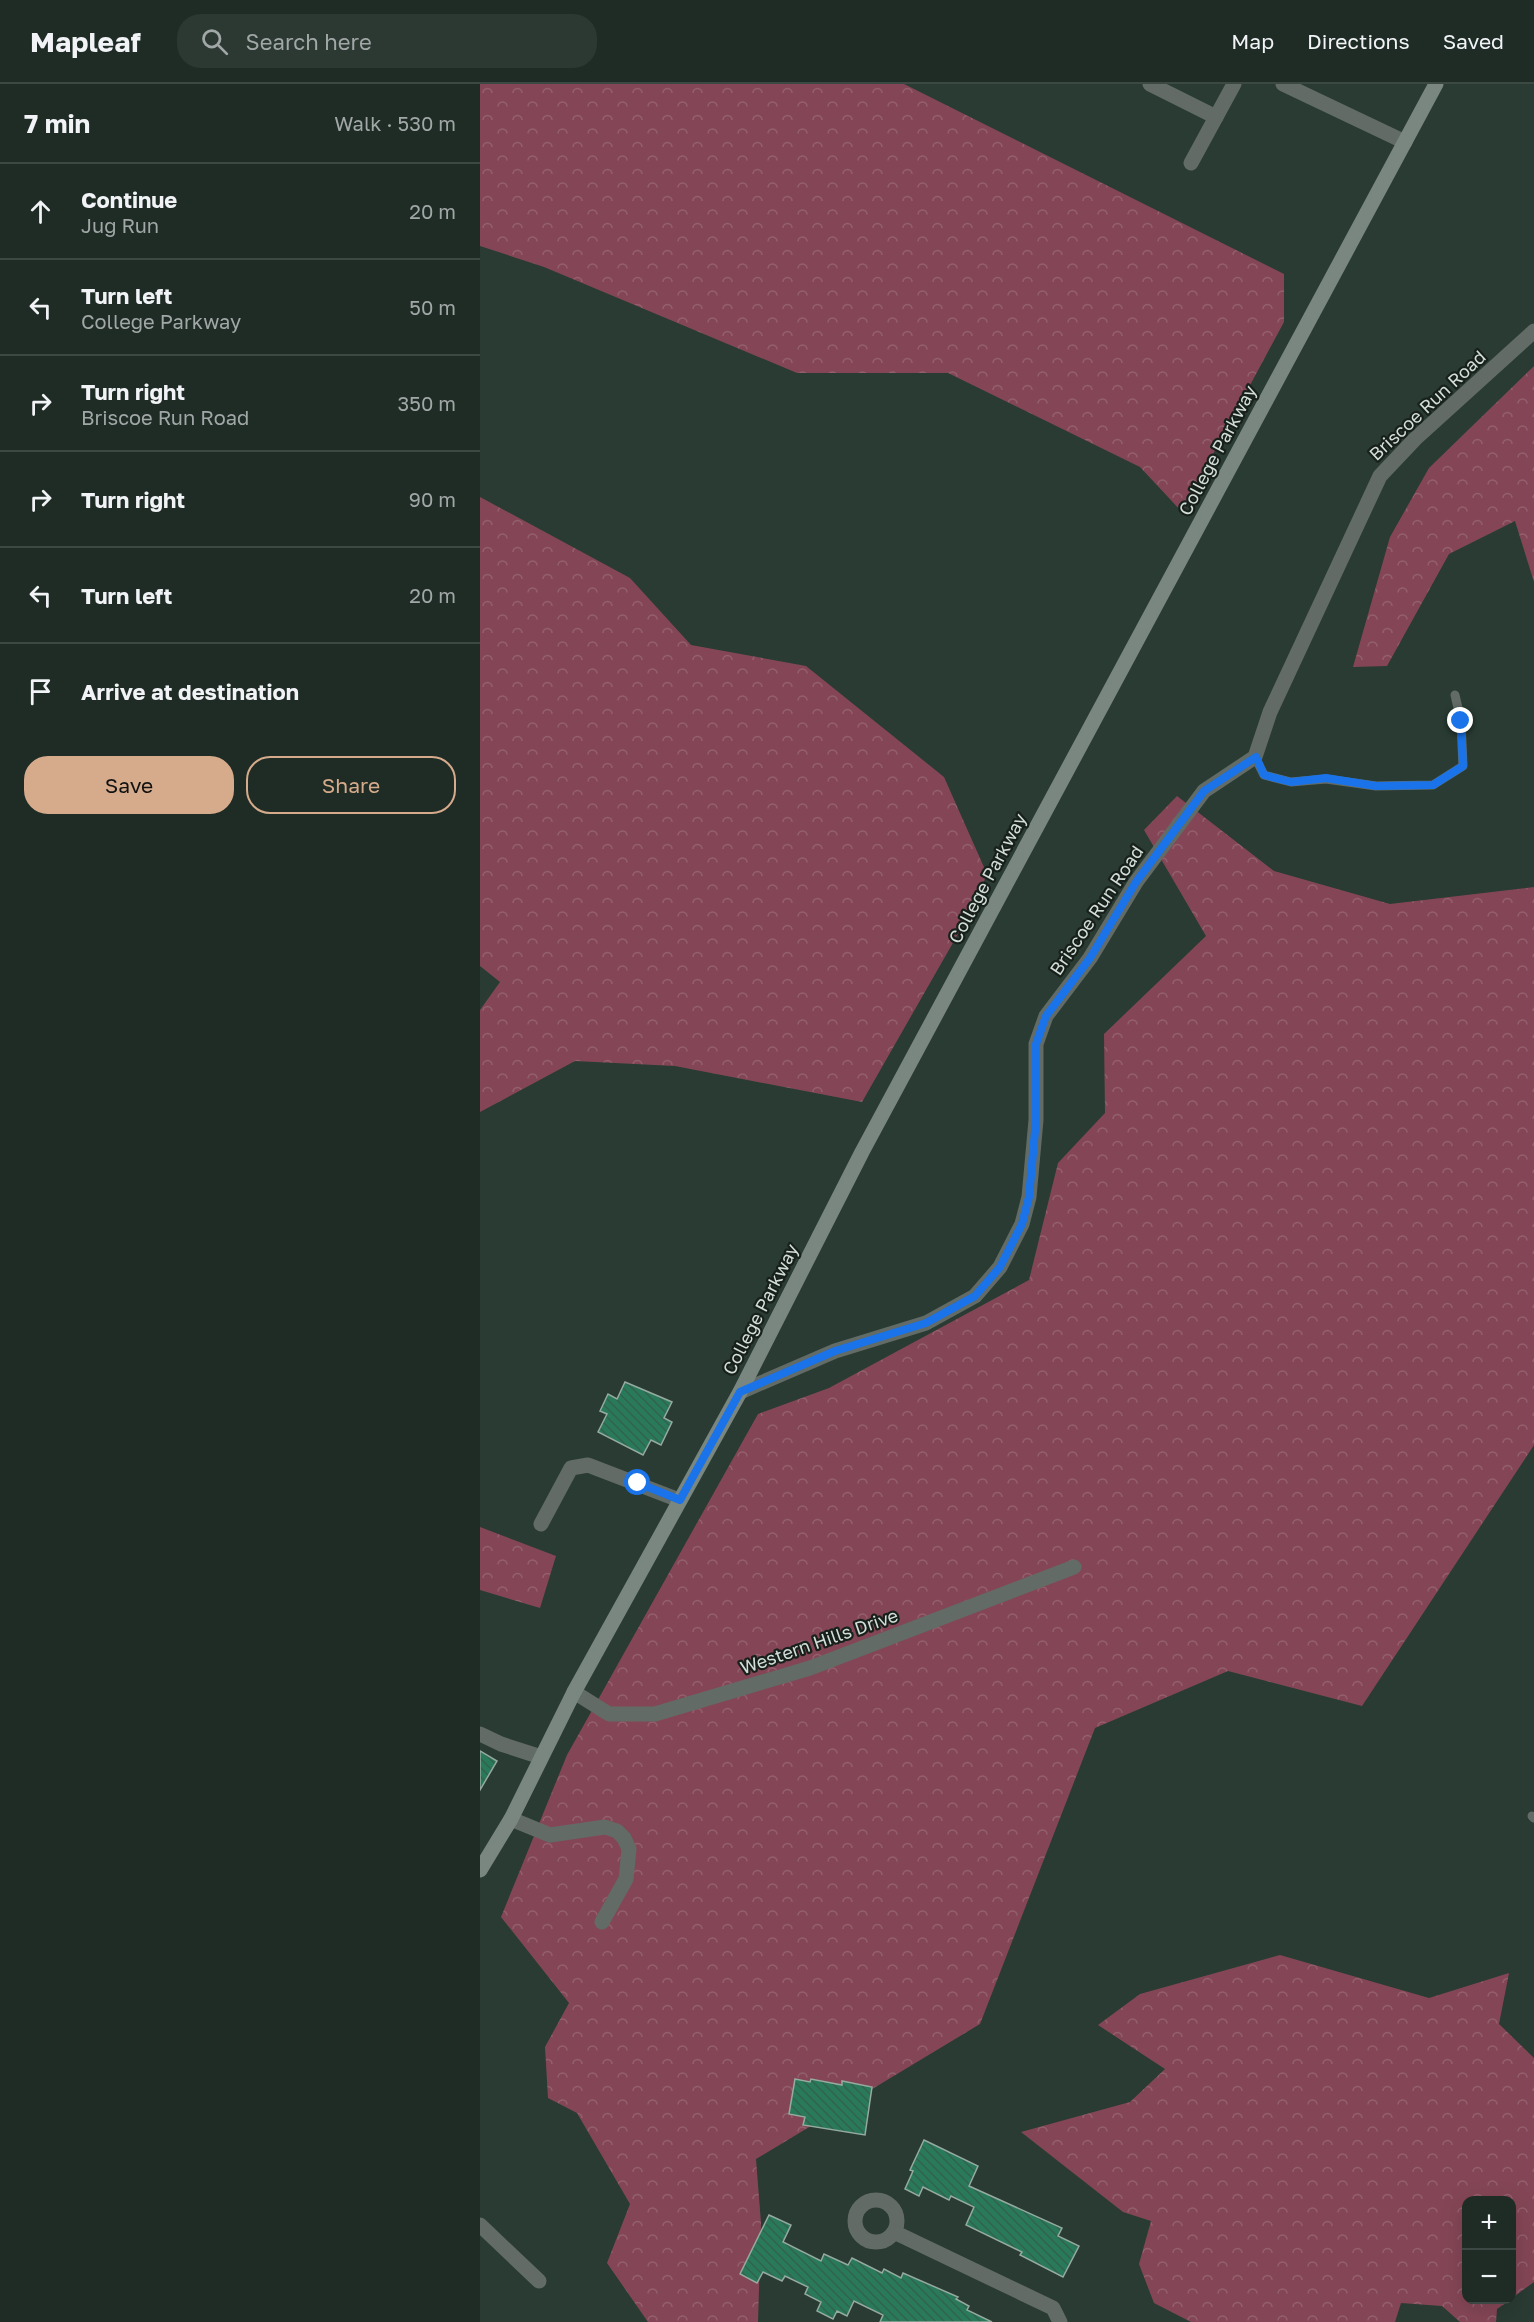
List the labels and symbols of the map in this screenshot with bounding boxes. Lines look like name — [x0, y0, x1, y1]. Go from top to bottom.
street label: Briscoe Run Road — [1364, 345, 1490, 465]
street label: College Parkway — [1173, 381, 1261, 519]
route end — [1447, 707, 1473, 733]
street label: College Parkway — [943, 809, 1031, 947]
street label: Briscoe Run Road — [1045, 841, 1147, 979]
street label: College Parkway — [717, 1240, 803, 1378]
route start — [624, 1469, 650, 1495]
street label: Western Hills Drive — [737, 1604, 901, 1678]

